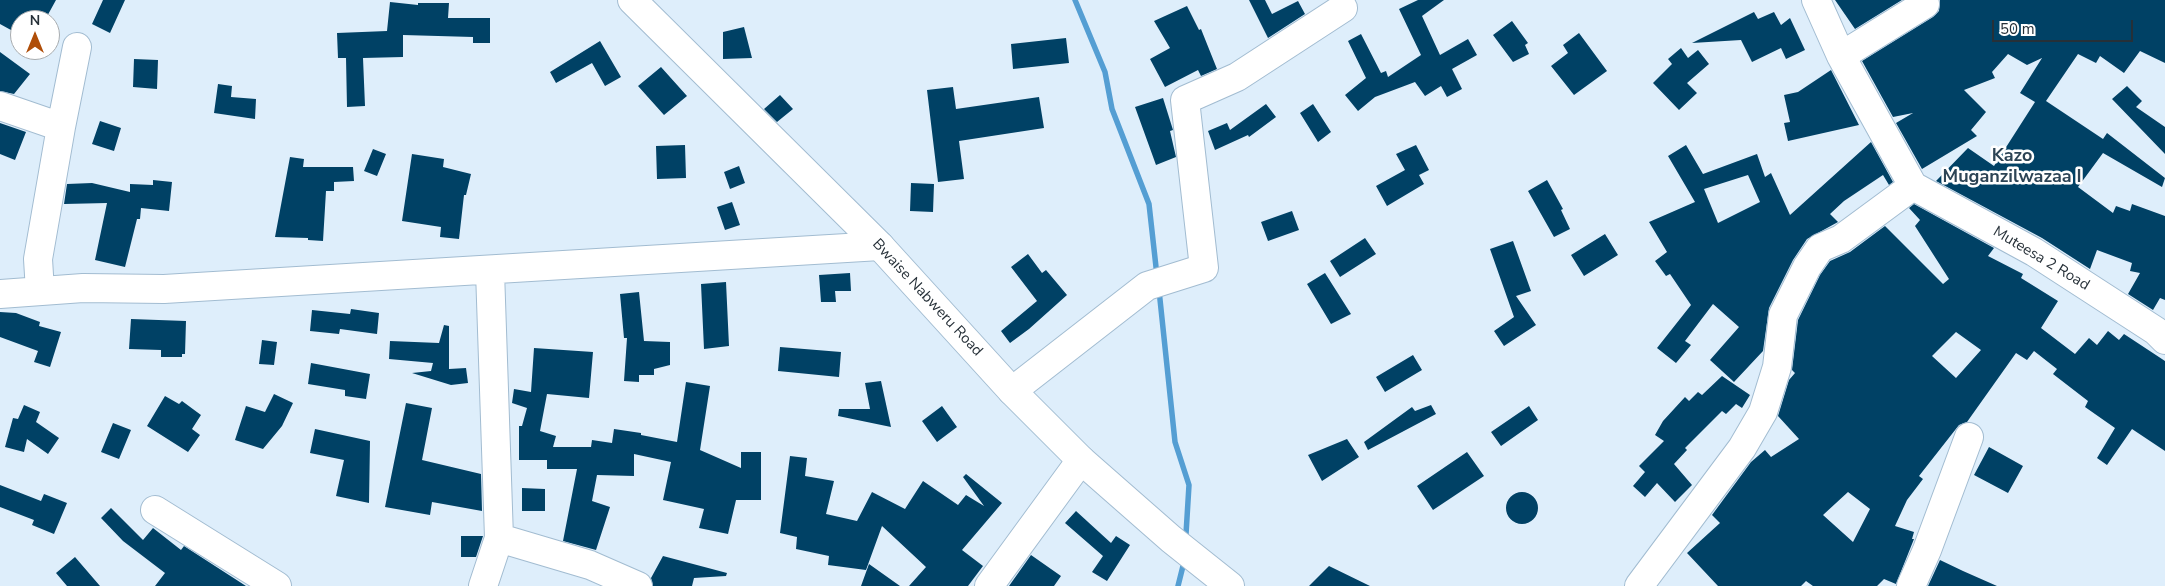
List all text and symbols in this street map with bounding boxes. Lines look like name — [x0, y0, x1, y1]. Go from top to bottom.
north arrow — [10, 10, 60, 60]
scale bar — [1995, 10, 2136, 42]
text: N — [30, 11, 40, 30]
text: 50 m — [2000, 19, 2035, 39]
district label: Kazo Muganzilwazaa I — [1943, 146, 2081, 188]
street label: Muteesa 2 Road — [1990, 223, 2092, 295]
street label: Bwaise Nabweru Road — [868, 236, 986, 360]

